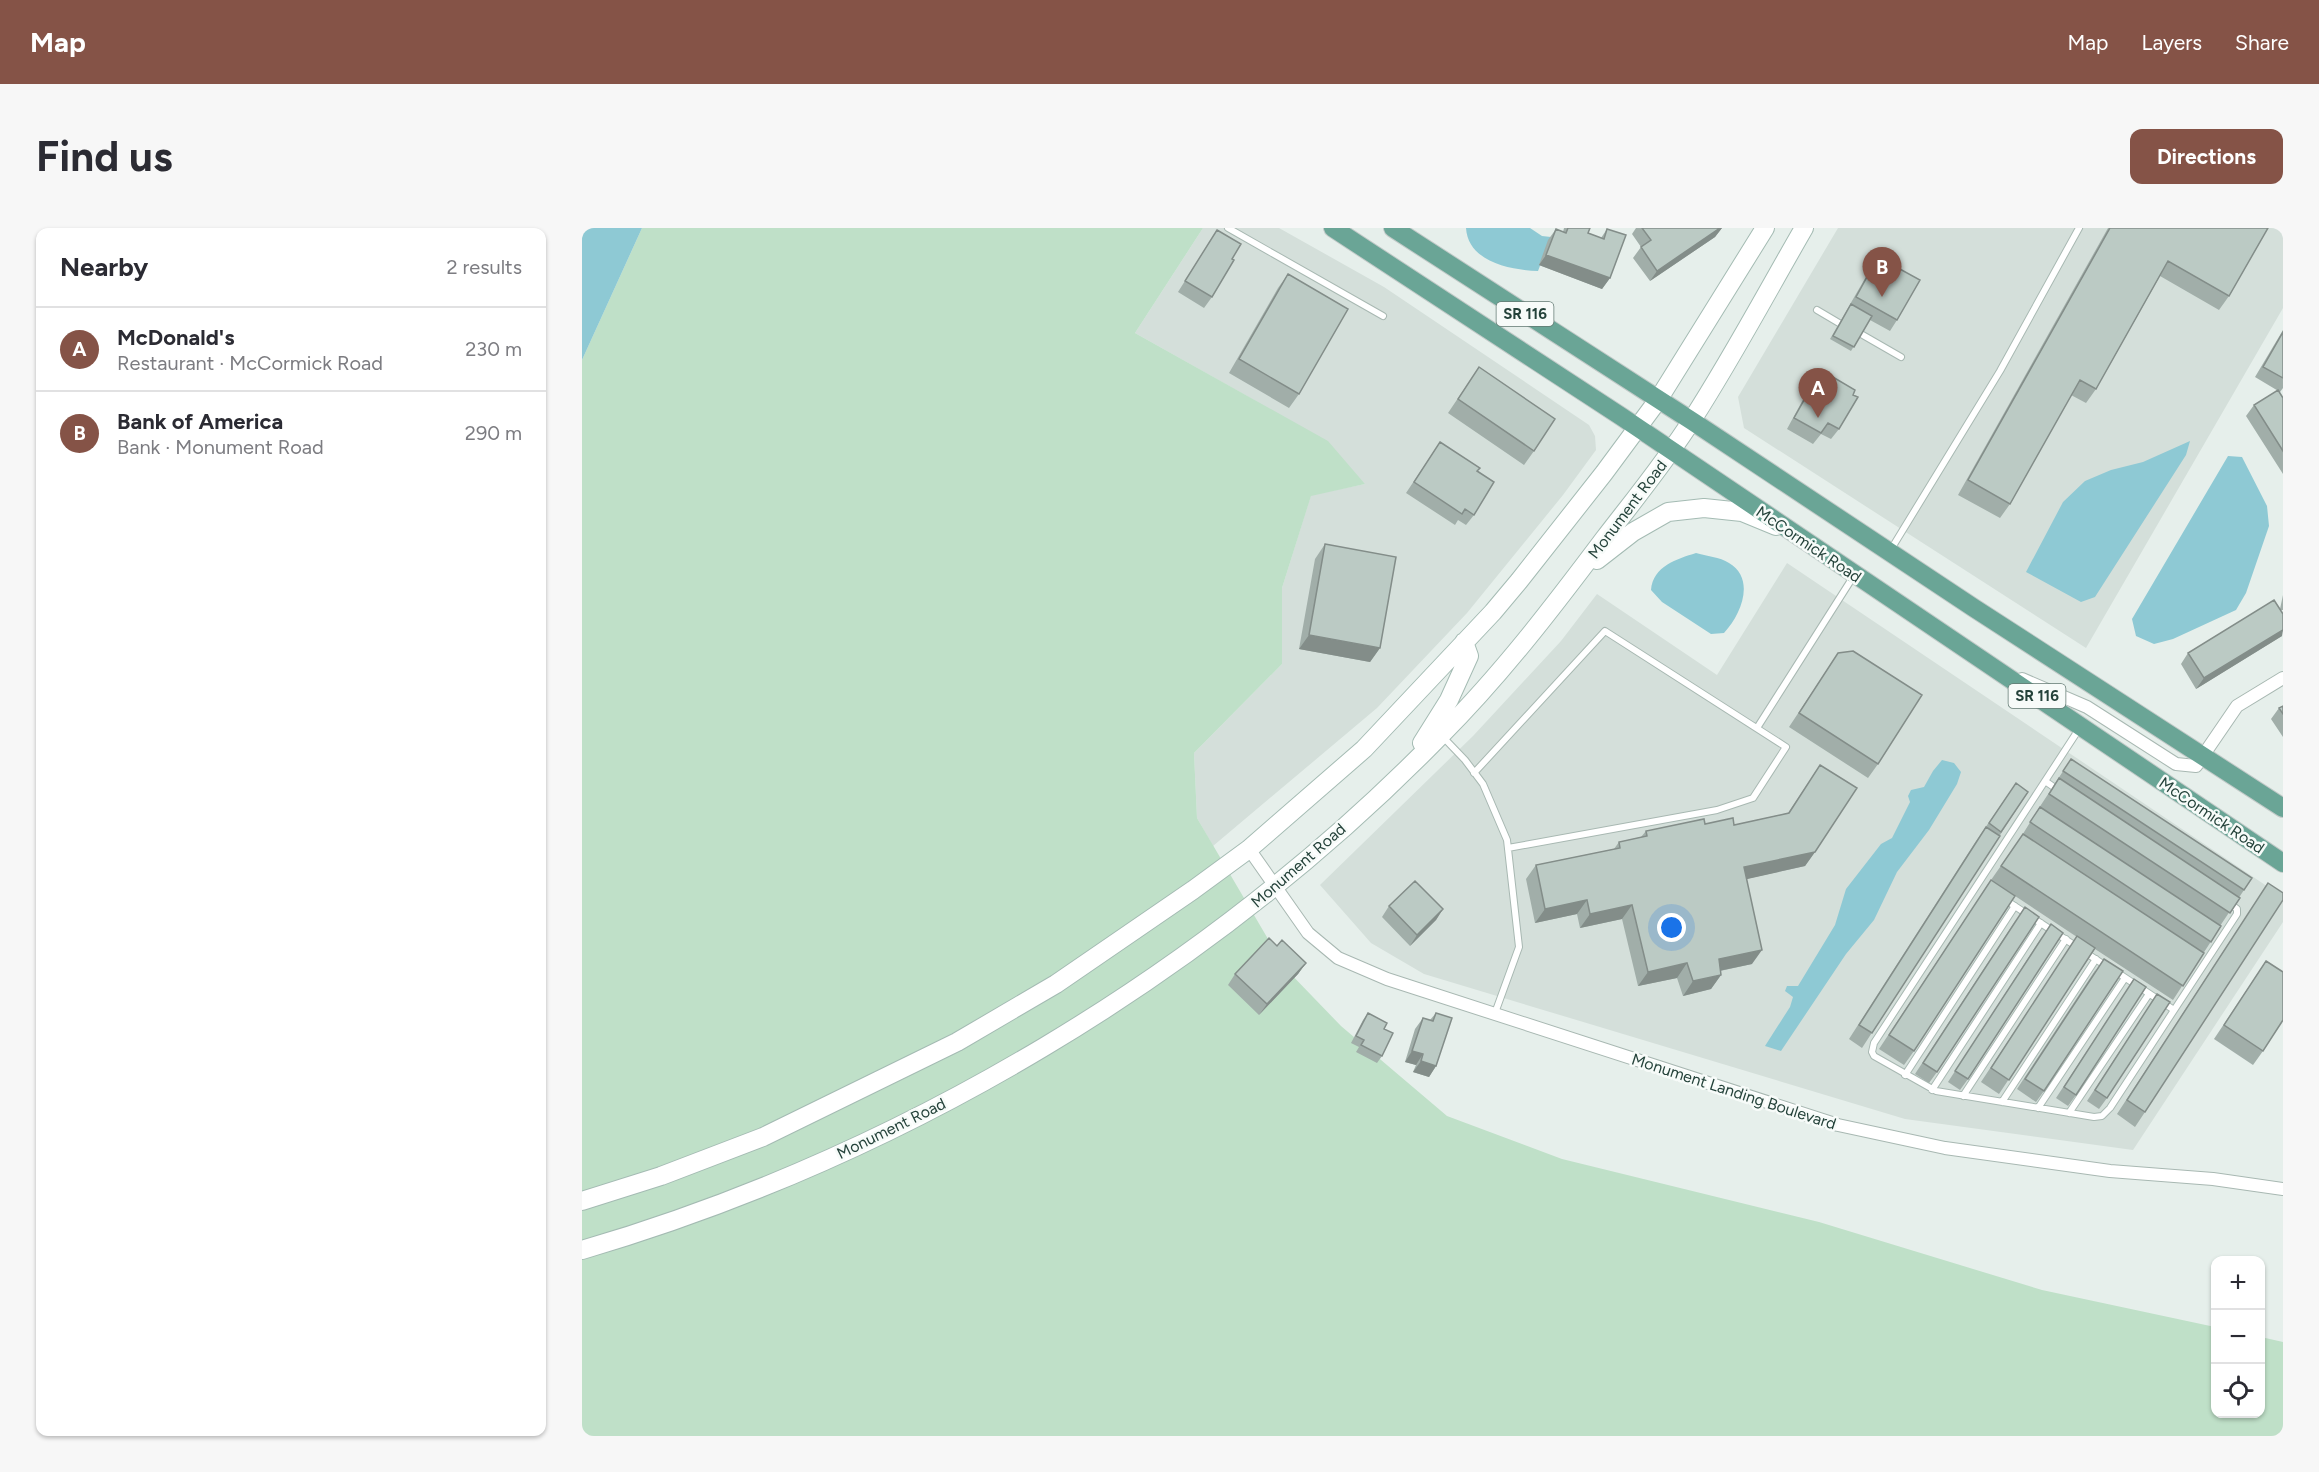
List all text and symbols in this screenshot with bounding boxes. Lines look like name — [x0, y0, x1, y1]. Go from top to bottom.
text: Map — [30, 25, 86, 59]
text: Map — [2068, 30, 2108, 55]
text: Layers — [2141, 30, 2202, 55]
text: Share — [2235, 30, 2289, 55]
button: Directions — [2130, 129, 2283, 184]
text: Find us — [36, 131, 173, 182]
pin: B — [1862, 248, 1902, 297]
text: Nearby — [60, 251, 148, 283]
text: 2 results — [446, 255, 522, 279]
road number: SR 116 — [1496, 302, 1554, 326]
text: McDonald's — [117, 324, 234, 351]
text: A — [72, 337, 87, 361]
text: 230 m — [465, 337, 522, 361]
text: Restaurant · McCormick Road — [117, 351, 383, 375]
pin: A — [1798, 368, 1838, 418]
text: Bank of America — [117, 408, 283, 435]
text: B — [73, 421, 86, 445]
text: 290 m — [465, 421, 522, 445]
text: Bank · Monument Road — [117, 435, 324, 459]
street label: Monument Road — [1584, 456, 1671, 562]
street label: McCormick Road — [1752, 502, 1865, 587]
road number: SR 116 — [2008, 684, 2066, 708]
street label: McCormick Road — [2155, 773, 2268, 858]
street label: Monument Road — [1247, 819, 1349, 912]
your location — [1657, 913, 1686, 942]
street label: Monument Landing Boulevard — [1629, 1049, 1838, 1134]
street label: Monument Road — [834, 1094, 949, 1163]
map controls — [2211, 1256, 2265, 1418]
button: + — [2211, 1256, 2265, 1310]
button: − — [2211, 1310, 2265, 1364]
button: locate — [2211, 1364, 2265, 1418]

